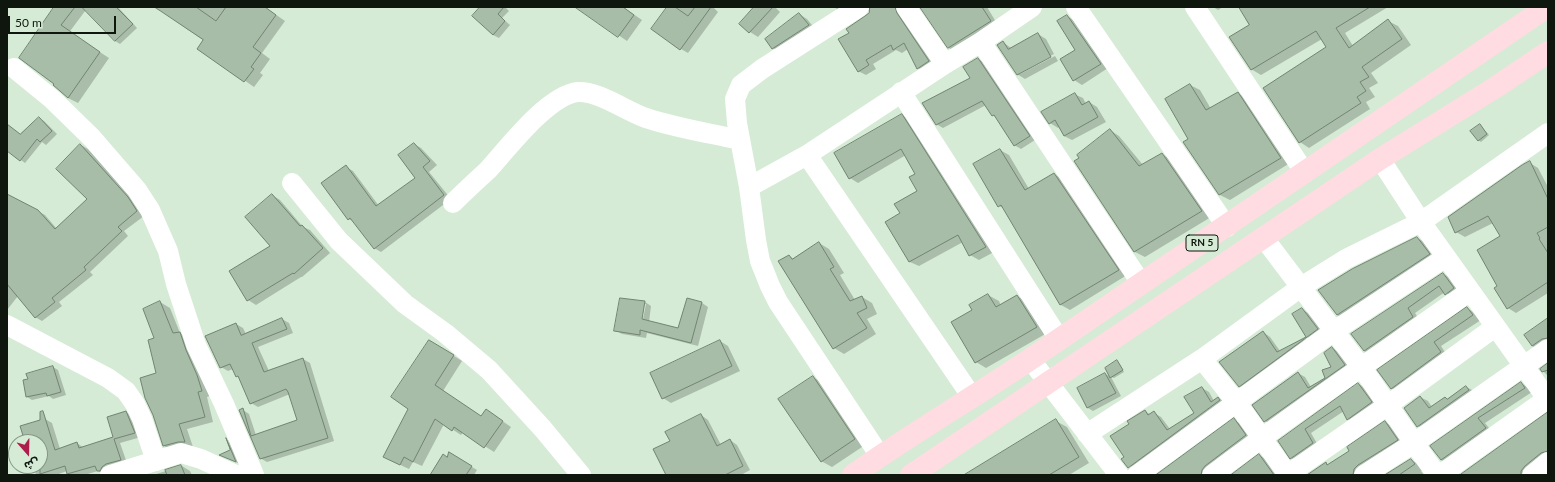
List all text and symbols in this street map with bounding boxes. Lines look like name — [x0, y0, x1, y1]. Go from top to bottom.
scale bar — [10, 8, 118, 34]
text: 50 m — [15, 15, 42, 30]
road number: RN 5 — [1186, 235, 1218, 251]
north arrow — [8, 434, 48, 474]
text: ش — [23, 456, 41, 473]

